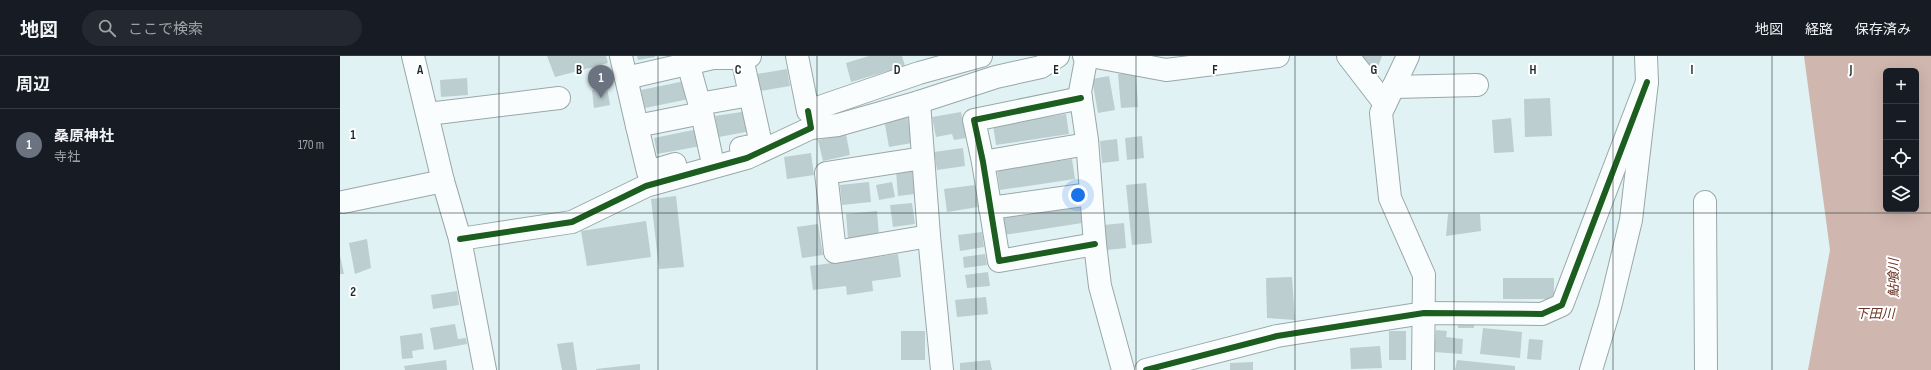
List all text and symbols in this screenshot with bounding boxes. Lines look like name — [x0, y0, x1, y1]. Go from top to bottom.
search box — [82, 10, 362, 46]
icon: search — [96, 17, 118, 39]
text: 地図 — [20, 19, 58, 42]
text: ここで検索 — [128, 20, 203, 39]
text: 地図 — [1755, 21, 1783, 38]
text: 経路 — [1805, 21, 1833, 38]
text: 保存済み — [1855, 21, 1911, 38]
text: A — [416, 62, 424, 78]
text: B — [576, 62, 582, 78]
text: C — [735, 62, 742, 78]
text: D — [894, 62, 901, 78]
text: E — [1053, 62, 1059, 78]
text: F — [1212, 62, 1218, 78]
text: G — [1371, 62, 1378, 78]
text: H — [1530, 62, 1537, 78]
text: I — [1691, 62, 1694, 78]
text: J — [1849, 62, 1853, 78]
pin: 1 — [588, 65, 614, 98]
map controls — [1883, 68, 1919, 212]
button: + — [1883, 68, 1919, 104]
text: 周辺 — [16, 75, 50, 95]
button: − — [1883, 104, 1919, 140]
text: 桑原神社 — [54, 127, 114, 146]
text: 1 — [350, 127, 356, 143]
text: 1 — [26, 137, 32, 153]
text: 170 m — [298, 137, 324, 153]
button: locate — [1883, 140, 1919, 176]
text: 寺社 — [54, 149, 80, 165]
button: layers — [1883, 176, 1919, 212]
your location — [1068, 185, 1088, 205]
water label: 鮎喰川 — [1886, 257, 1902, 298]
text: 2 — [350, 284, 356, 300]
water label: 下田川 — [1855, 306, 1896, 322]

